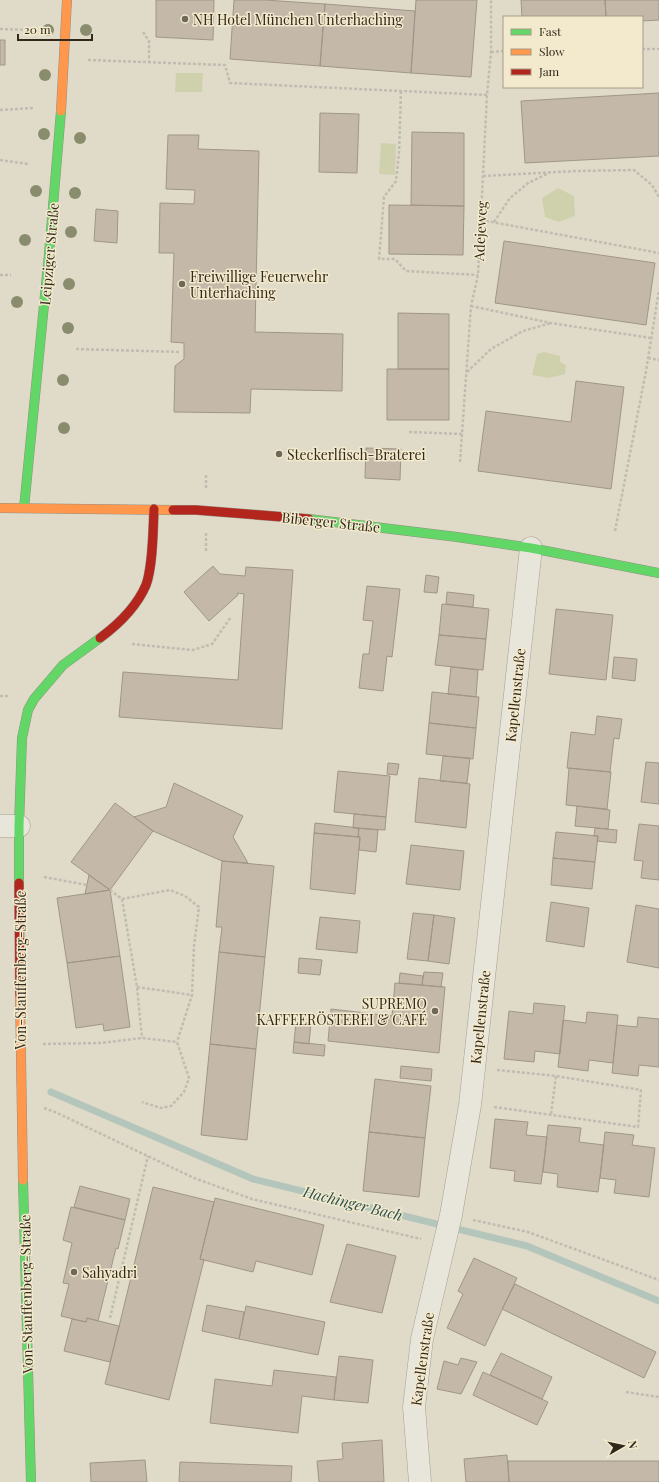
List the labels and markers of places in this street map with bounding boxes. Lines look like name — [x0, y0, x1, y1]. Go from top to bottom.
place label: NH Hotel München Unterhaching — [193, 10, 403, 29]
marker: NH Hotel München Unterhaching — [180, 14, 190, 24]
place label: Freiwillige Feuerwehr Unterhaching — [190, 267, 329, 302]
marker: Freiwillige Feuerwehr Unterhaching — [177, 279, 187, 289]
place label: Steckerlfisch-Braterei — [287, 445, 426, 464]
marker: Steckerlfisch-Braterei — [274, 449, 284, 459]
place label: SUPREMO KAFFEERÖSTEREI & CAFÉ — [256, 994, 427, 1029]
marker: SUPREMO KAFFEERÖSTEREI & CAFÉ — [430, 1006, 440, 1016]
place label: Sahyadri — [82, 1263, 137, 1282]
marker: Sahyadri — [69, 1267, 79, 1277]

